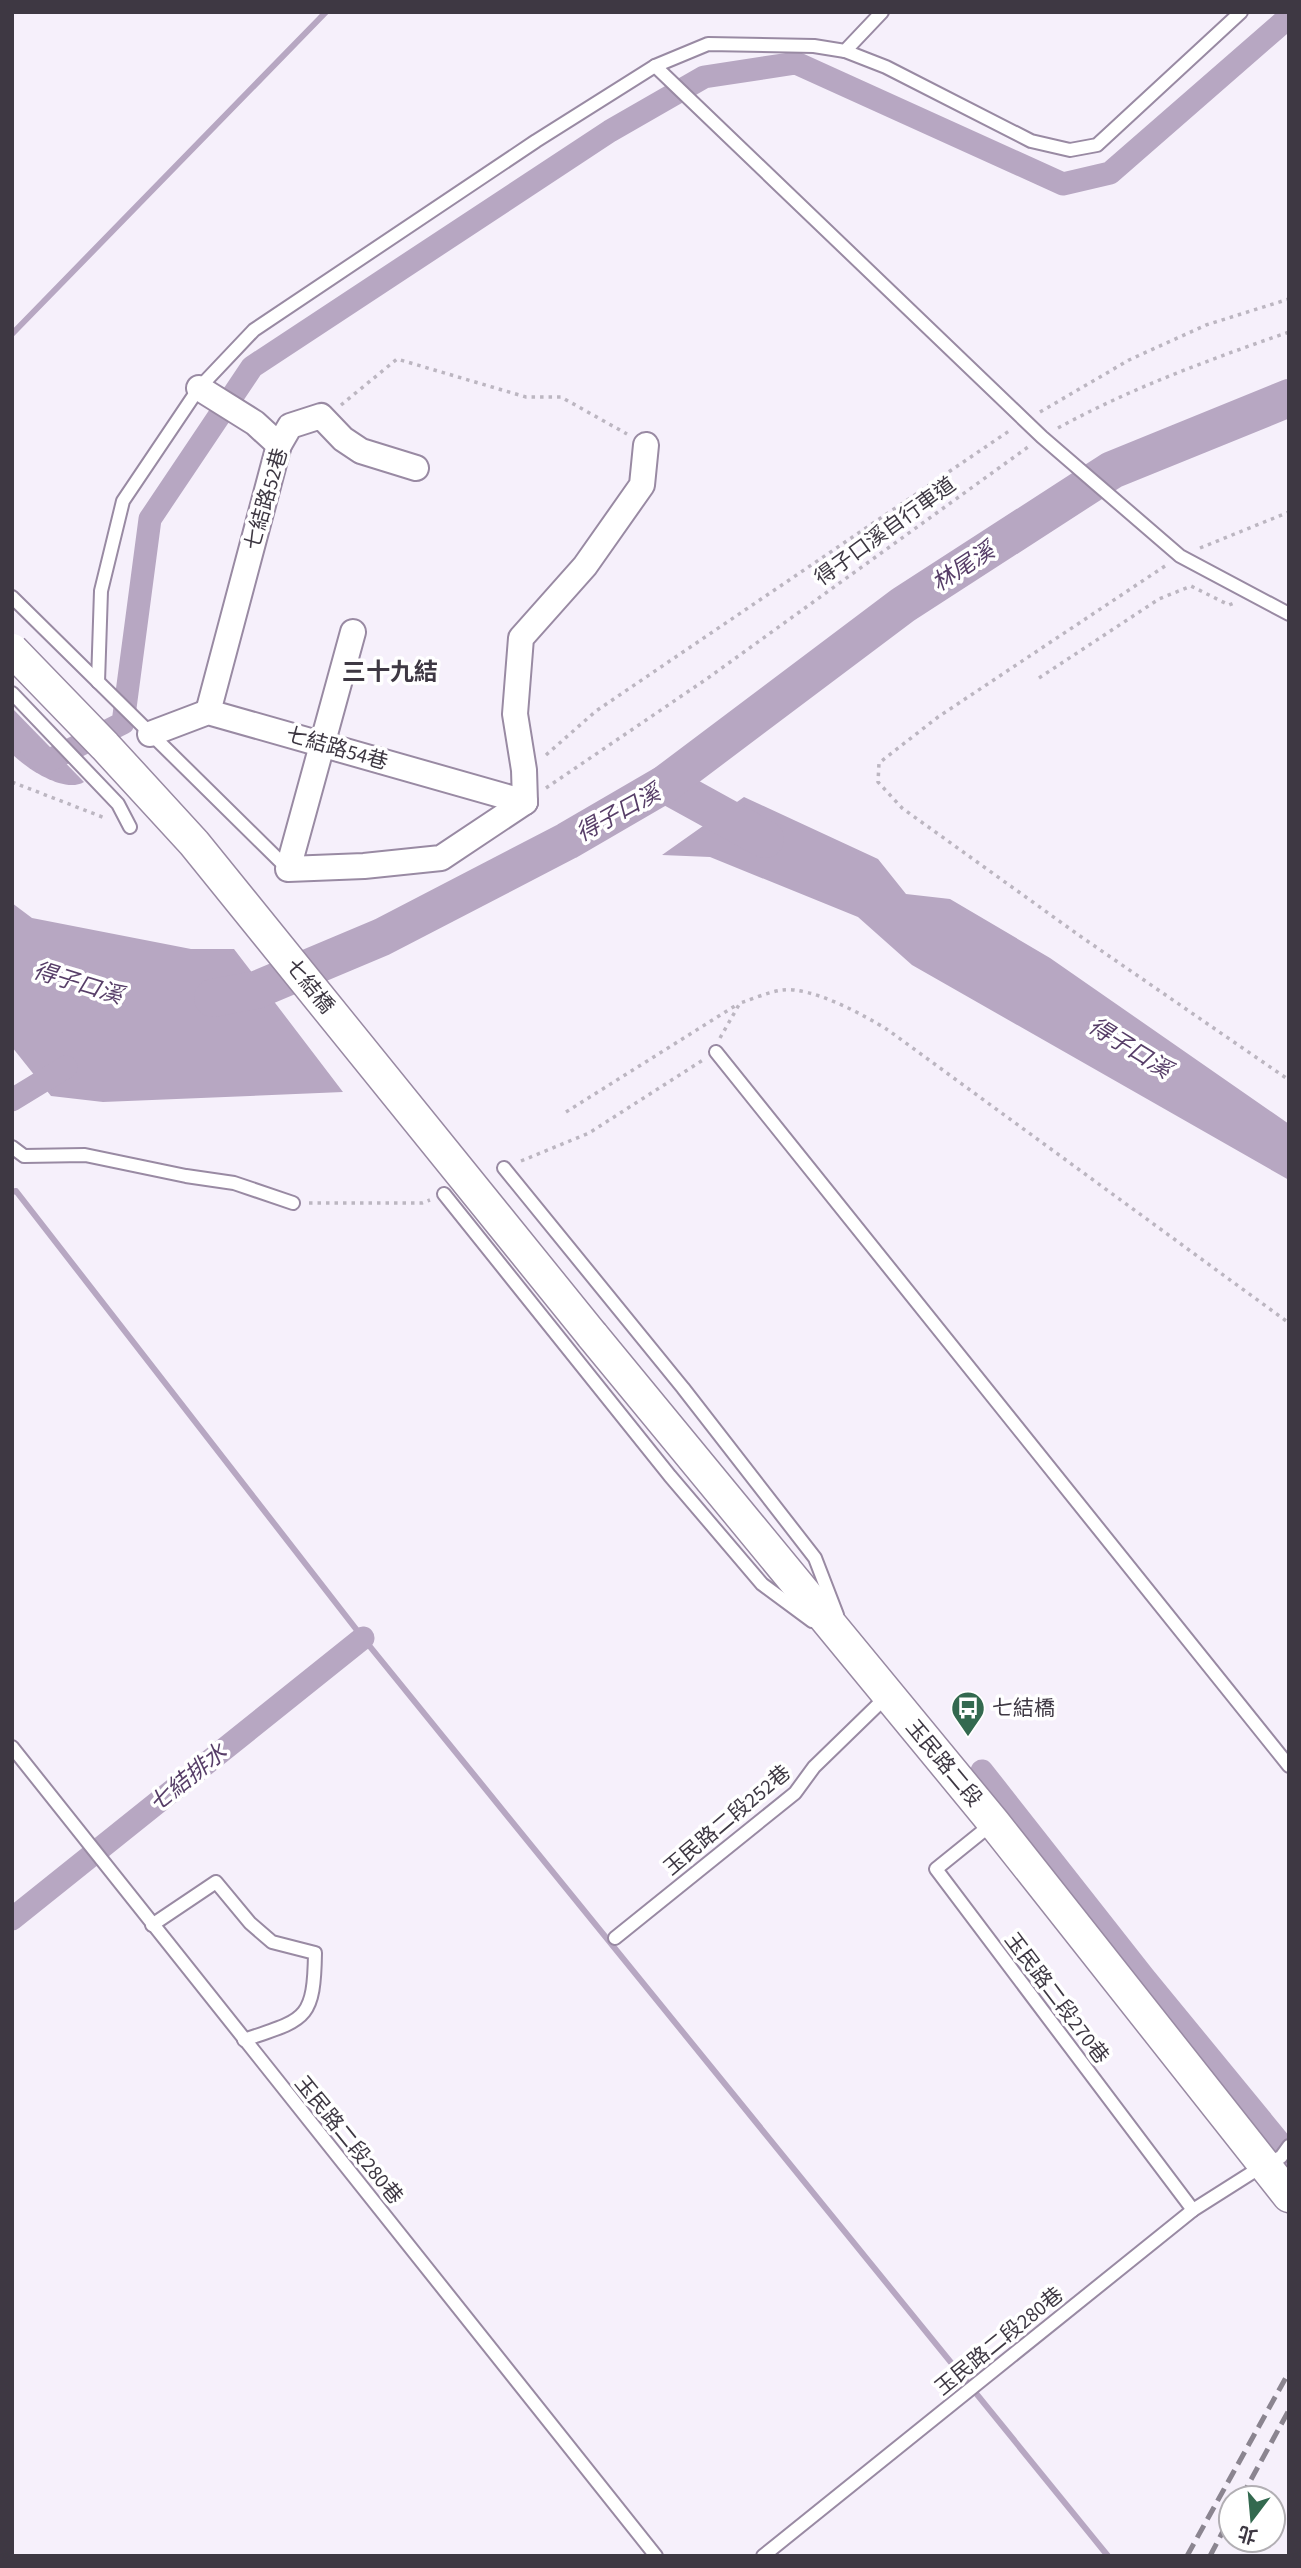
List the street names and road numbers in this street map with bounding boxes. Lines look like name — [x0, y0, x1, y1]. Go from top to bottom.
street label: 七結路52巷 — [237, 444, 295, 554]
street label: 得子口溪自行車道 — [808, 469, 962, 593]
street label: 七結路54巷 — [282, 719, 392, 777]
street label: 七結橋 — [279, 952, 341, 1020]
street label: 玉民路二段 — [899, 1713, 989, 1813]
street label: 玉民路二段252巷 — [657, 1758, 797, 1882]
street label: 玉民路二段270巷 — [998, 1926, 1116, 2070]
street label: 玉民路二段280巷 — [288, 2069, 410, 2211]
street label: 玉民路二段280巷 — [928, 2280, 1070, 2402]

